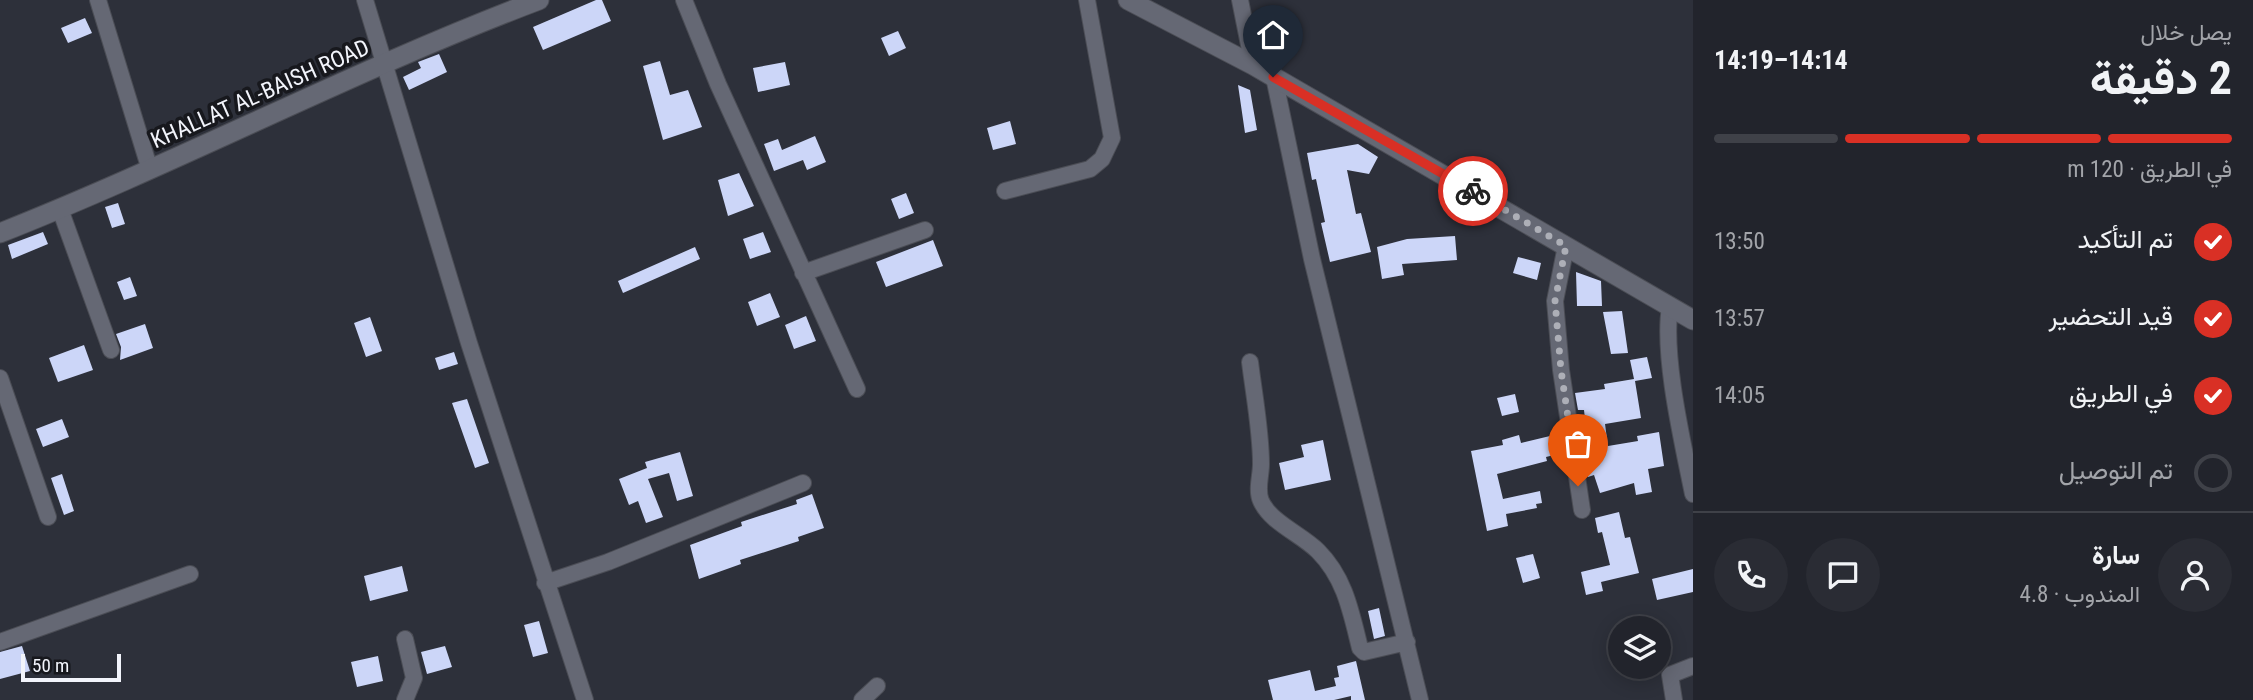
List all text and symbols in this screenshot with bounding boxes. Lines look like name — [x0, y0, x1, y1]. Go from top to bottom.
pin — [1243, 5, 1303, 77]
icon: home — [1254, 16, 1292, 54]
text: يصل خلال — [2140, 19, 2232, 46]
street label: KHALLAT AL-BAISH ROAD — [147, 34, 373, 154]
text: 14:14–14:19 — [1714, 45, 1848, 75]
text: 2 دقيقة — [2090, 51, 2232, 105]
courier — [1438, 156, 1508, 226]
text: في الطريق · 120 m — [2067, 156, 2232, 183]
icon: bike — [1454, 172, 1492, 210]
icon: check — [2194, 223, 2232, 261]
text: تم التأكيد — [2078, 224, 2173, 254]
text: 13:50 — [1714, 228, 1765, 255]
icon: check — [2194, 300, 2232, 338]
text: قيد التحضير — [2049, 301, 2173, 331]
text: 13:57 — [1714, 305, 1765, 332]
icon: check — [2194, 377, 2232, 415]
text: في الطريق — [2069, 378, 2173, 408]
text: 14:05 — [1714, 382, 1765, 409]
pin — [1548, 414, 1608, 486]
icon: bag — [1559, 425, 1597, 463]
text: تم التوصيل — [2059, 455, 2173, 485]
button: phone — [1714, 538, 1788, 612]
button: chat — [1806, 538, 1880, 612]
button: person — [2158, 538, 2232, 612]
text: سارة — [2092, 540, 2140, 570]
text: المندوب · 4.8 — [2020, 581, 2140, 608]
map controls — [1608, 616, 1671, 679]
button: layers — [1608, 616, 1671, 679]
scale bar — [21, 651, 121, 683]
text: 50 m — [32, 654, 69, 677]

